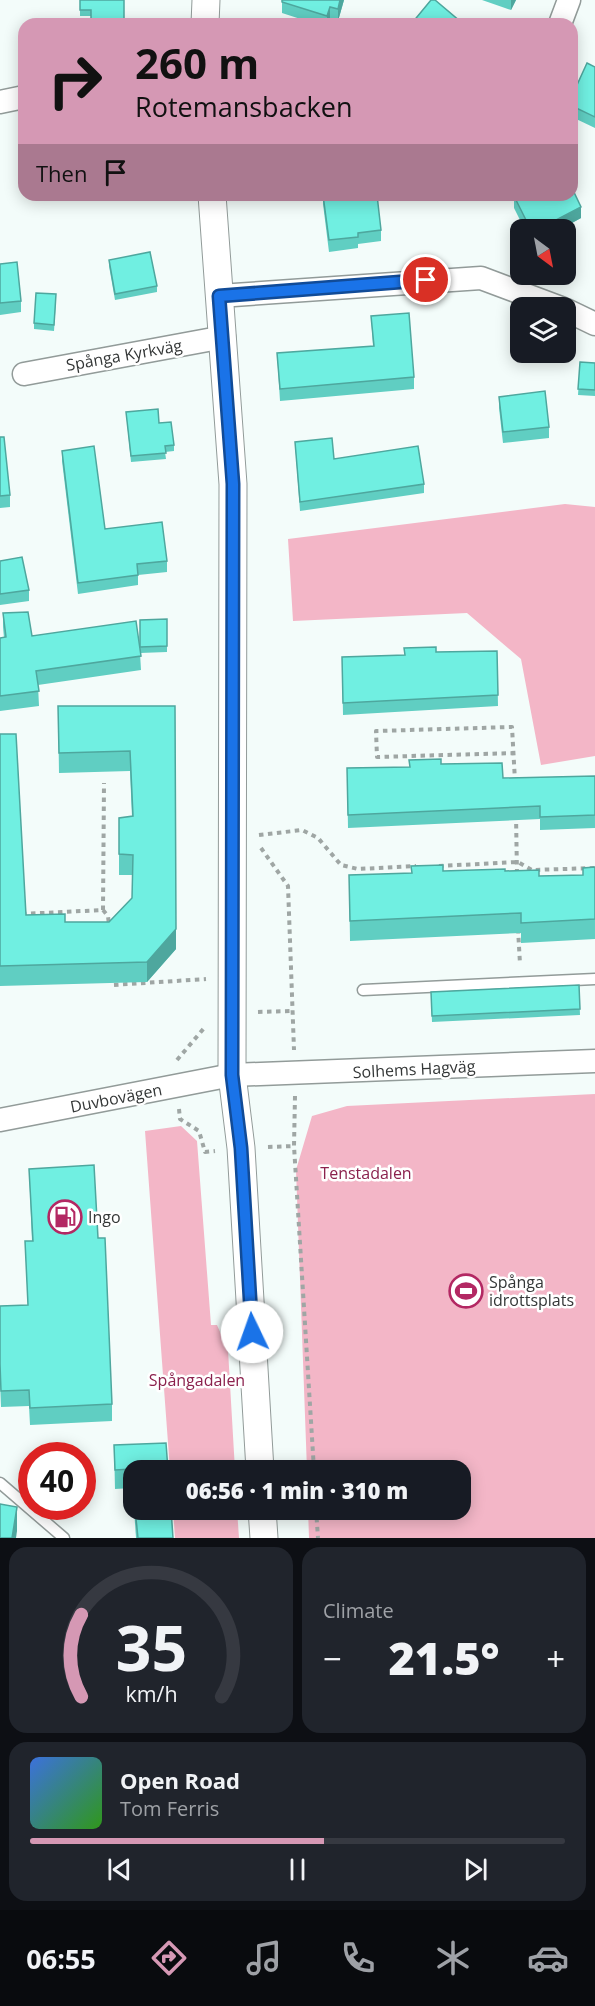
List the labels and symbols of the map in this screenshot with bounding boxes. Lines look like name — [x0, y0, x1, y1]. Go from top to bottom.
north arrow — [510, 219, 576, 285]
pin — [400, 254, 451, 305]
street label: Spånga Kyrkväg — [64, 334, 184, 376]
street label: Solhems Hagväg — [352, 1055, 476, 1083]
street label: Duvbovägen — [68, 1078, 164, 1118]
park label: Tenstadalen — [320, 1162, 412, 1184]
fuel station icon: Ingo — [47, 1199, 83, 1235]
place label: Ingo — [88, 1206, 121, 1228]
place label: Spånga idrottsplats — [489, 1271, 574, 1311]
sports icon: Spånga idrottsplats — [448, 1273, 484, 1309]
position arrow — [220, 1300, 284, 1364]
park label: Spångadalen — [149, 1369, 245, 1391]
speed limit sign: 40 — [18, 1442, 96, 1520]

